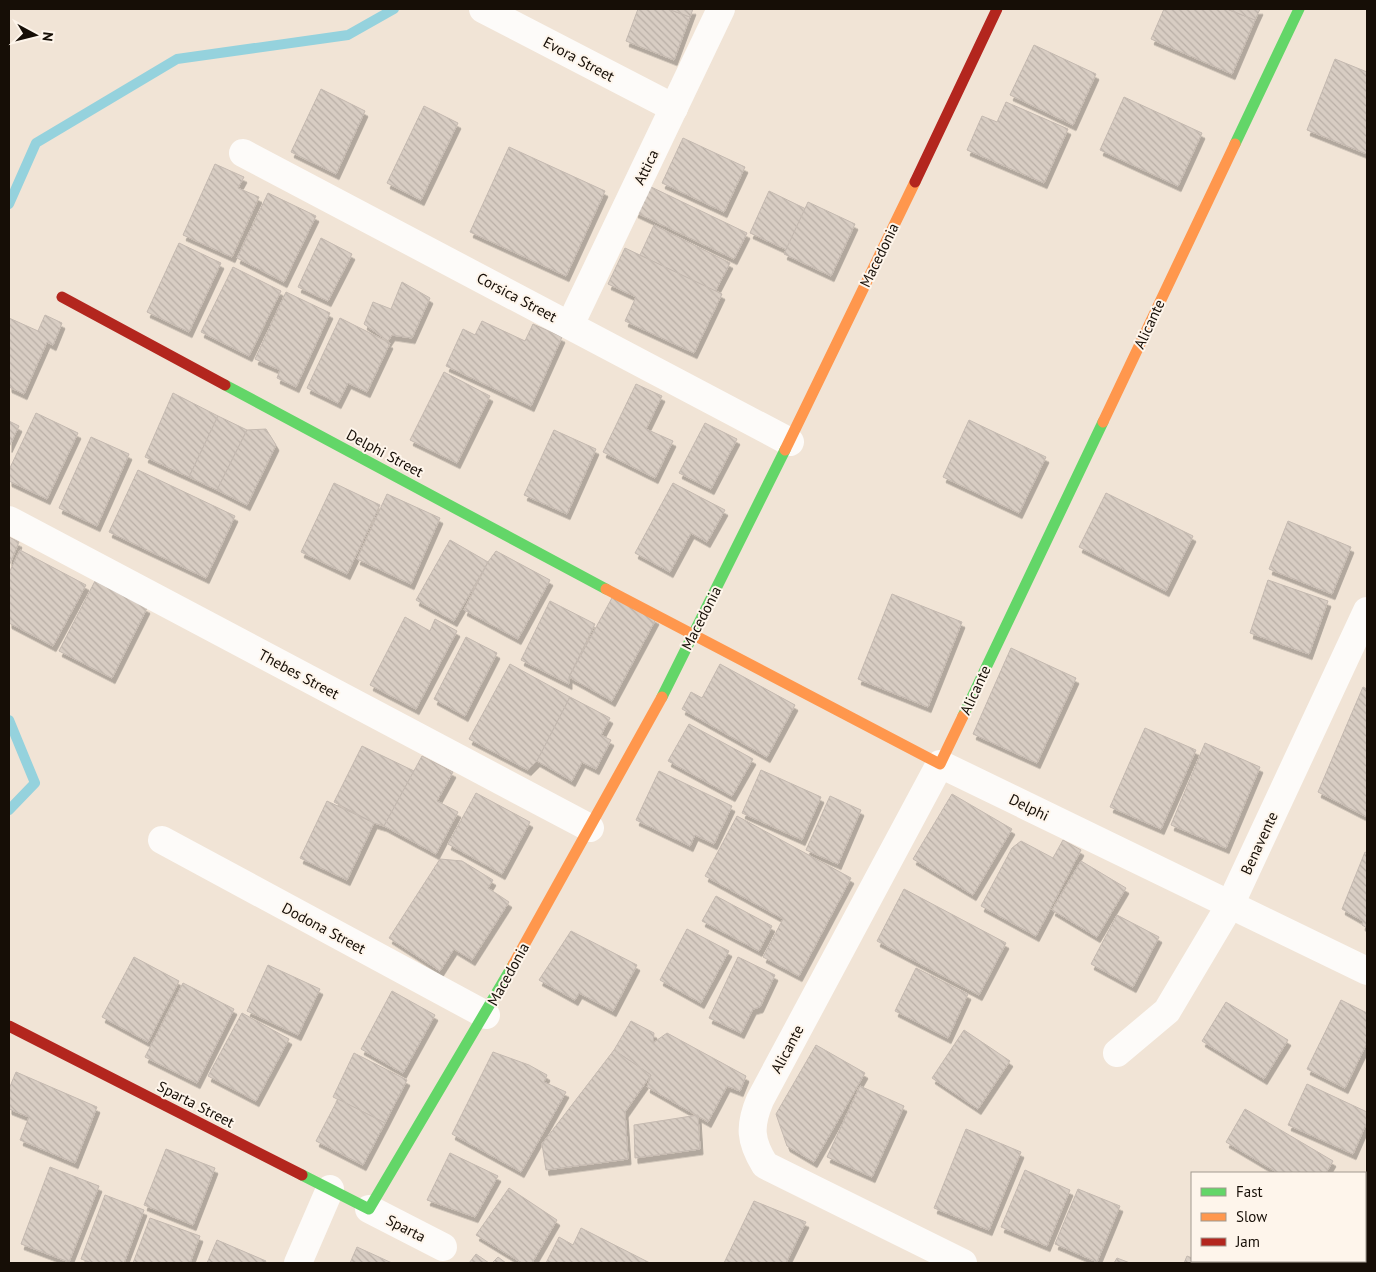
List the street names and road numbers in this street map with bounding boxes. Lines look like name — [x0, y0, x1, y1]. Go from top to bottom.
street label: Evora Street — [540, 32, 618, 86]
street label: Attica — [629, 146, 663, 188]
street label: Macedonia — [855, 220, 903, 290]
street label: Corsica Street — [474, 268, 560, 326]
street label: Alicante — [1129, 296, 1169, 352]
street label: Delphi Street — [343, 425, 427, 481]
street label: Macedonia — [677, 583, 725, 653]
street label: Thebes Street — [255, 645, 343, 703]
street label: Alicante — [955, 662, 995, 718]
street label: Delphi — [1006, 789, 1052, 825]
street label: Benavente — [1236, 808, 1282, 878]
street label: Dodona Street — [279, 898, 369, 958]
street label: Macedonia — [483, 939, 533, 1009]
street label: Alicante — [766, 1022, 808, 1076]
street label: Sparta Street — [154, 1076, 238, 1132]
street label: Sparta — [383, 1210, 429, 1246]

